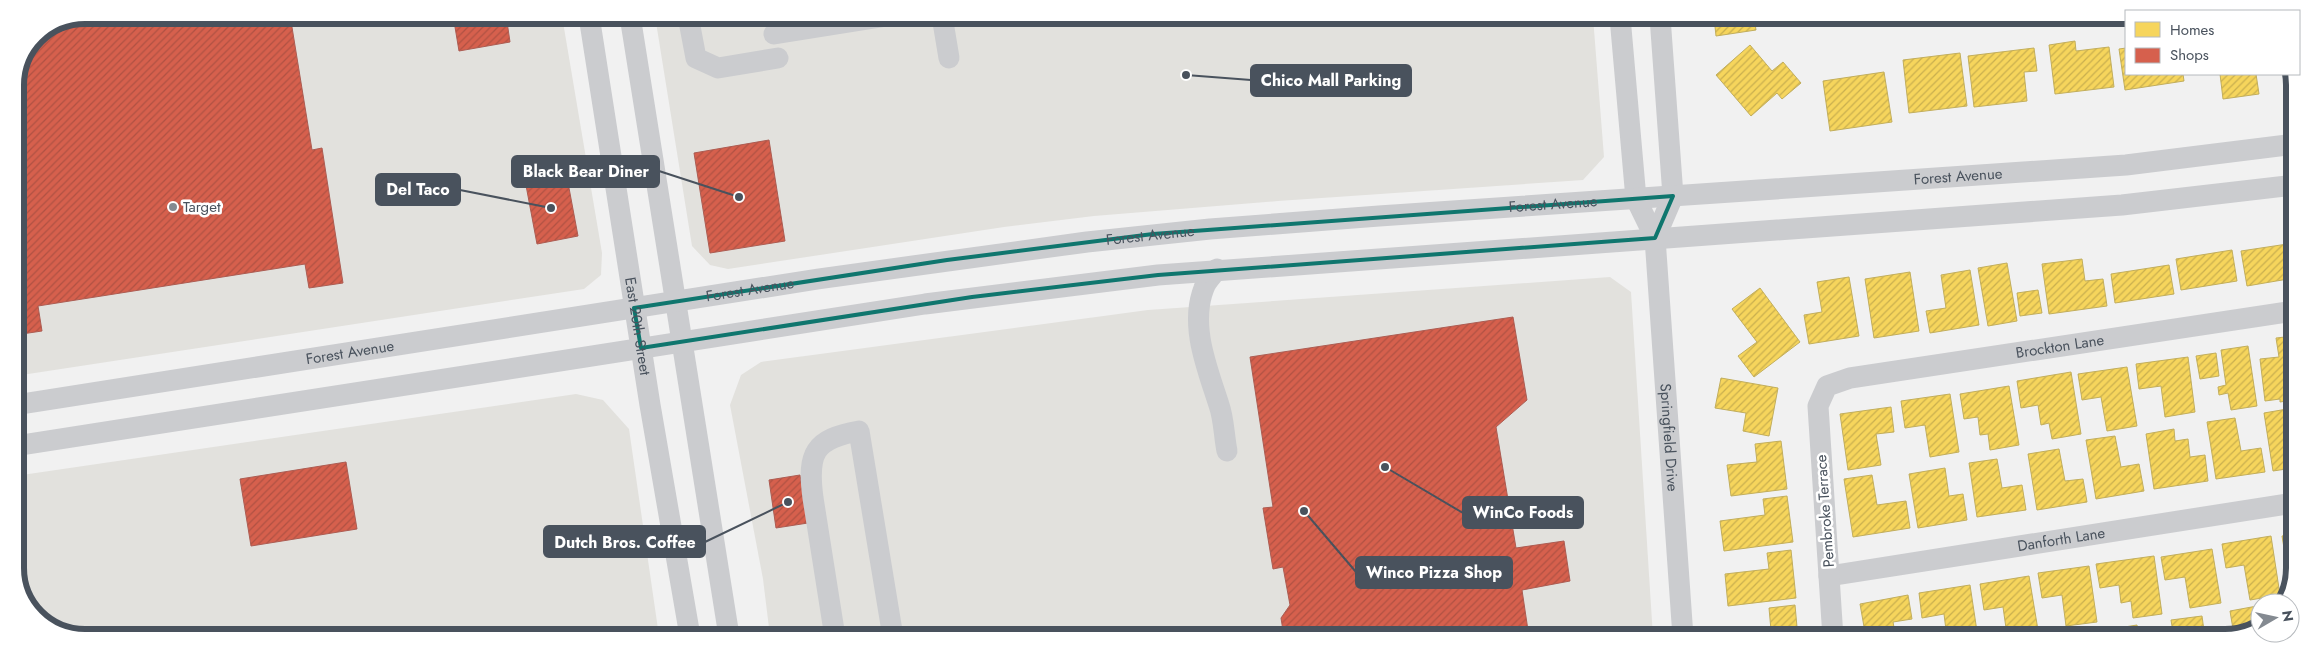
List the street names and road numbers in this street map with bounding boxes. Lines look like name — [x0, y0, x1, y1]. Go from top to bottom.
street label: Forest Avenue — [1913, 162, 2003, 190]
street label: Forest Avenue — [1508, 190, 1598, 218]
street label: Forest Avenue — [1105, 220, 1196, 251]
street label: Forest Avenue — [704, 272, 796, 307]
street label: East 20th Street — [619, 276, 656, 377]
street label: Brockton Lane — [2014, 329, 2106, 364]
street label: Forest Avenue — [304, 335, 396, 370]
street label: Springfield Drive — [1654, 383, 1684, 492]
street label: Pembroke Terrace — [1810, 454, 1840, 568]
street label: Danforth Lane — [2016, 522, 2107, 557]

